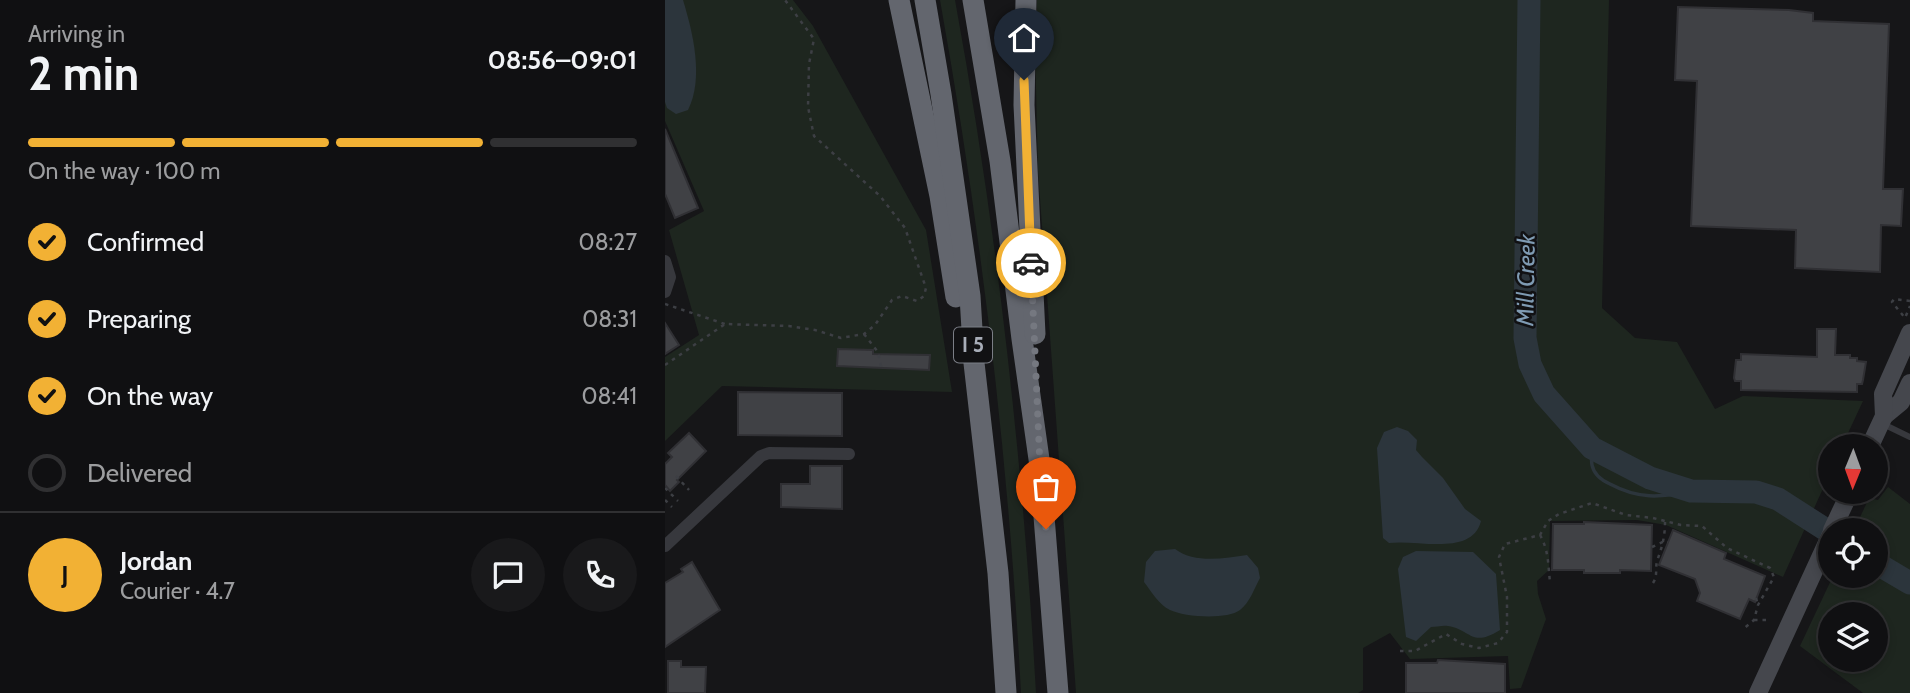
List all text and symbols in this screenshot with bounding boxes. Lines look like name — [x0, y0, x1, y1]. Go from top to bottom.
pin — [994, 8, 1054, 80]
icon: home — [1005, 19, 1043, 57]
text: Arriving in — [28, 20, 125, 48]
text: 08:56–09:01 — [488, 44, 637, 76]
text: 2 min — [28, 46, 139, 102]
text: On the way · 100 m — [28, 157, 220, 185]
icon: check — [28, 223, 66, 261]
text: Confirmed — [87, 226, 204, 258]
text: 08:27 — [579, 228, 637, 256]
courier — [996, 228, 1066, 298]
water label: Mill Creek — [1510, 233, 1541, 327]
icon: car — [1012, 244, 1050, 282]
icon: check — [28, 300, 66, 338]
text: Preparing — [87, 303, 191, 335]
text: 08:31 — [582, 305, 637, 333]
road number: I 5 — [954, 328, 992, 362]
icon: check — [28, 377, 66, 415]
text: On the way — [87, 380, 213, 412]
text: 08:41 — [581, 382, 637, 410]
north arrow — [1818, 434, 1888, 504]
map controls — [1818, 434, 1888, 672]
text: Delivered — [87, 457, 192, 489]
pin — [1016, 457, 1076, 529]
icon: bag — [1027, 468, 1065, 506]
button: locate — [1818, 518, 1888, 588]
button: chat — [471, 538, 545, 612]
button: phone — [563, 538, 637, 612]
text: Jordan — [120, 545, 192, 577]
text: J — [61, 559, 69, 591]
text: Courier · 4.7 — [120, 577, 235, 605]
button: layers — [1818, 602, 1888, 672]

